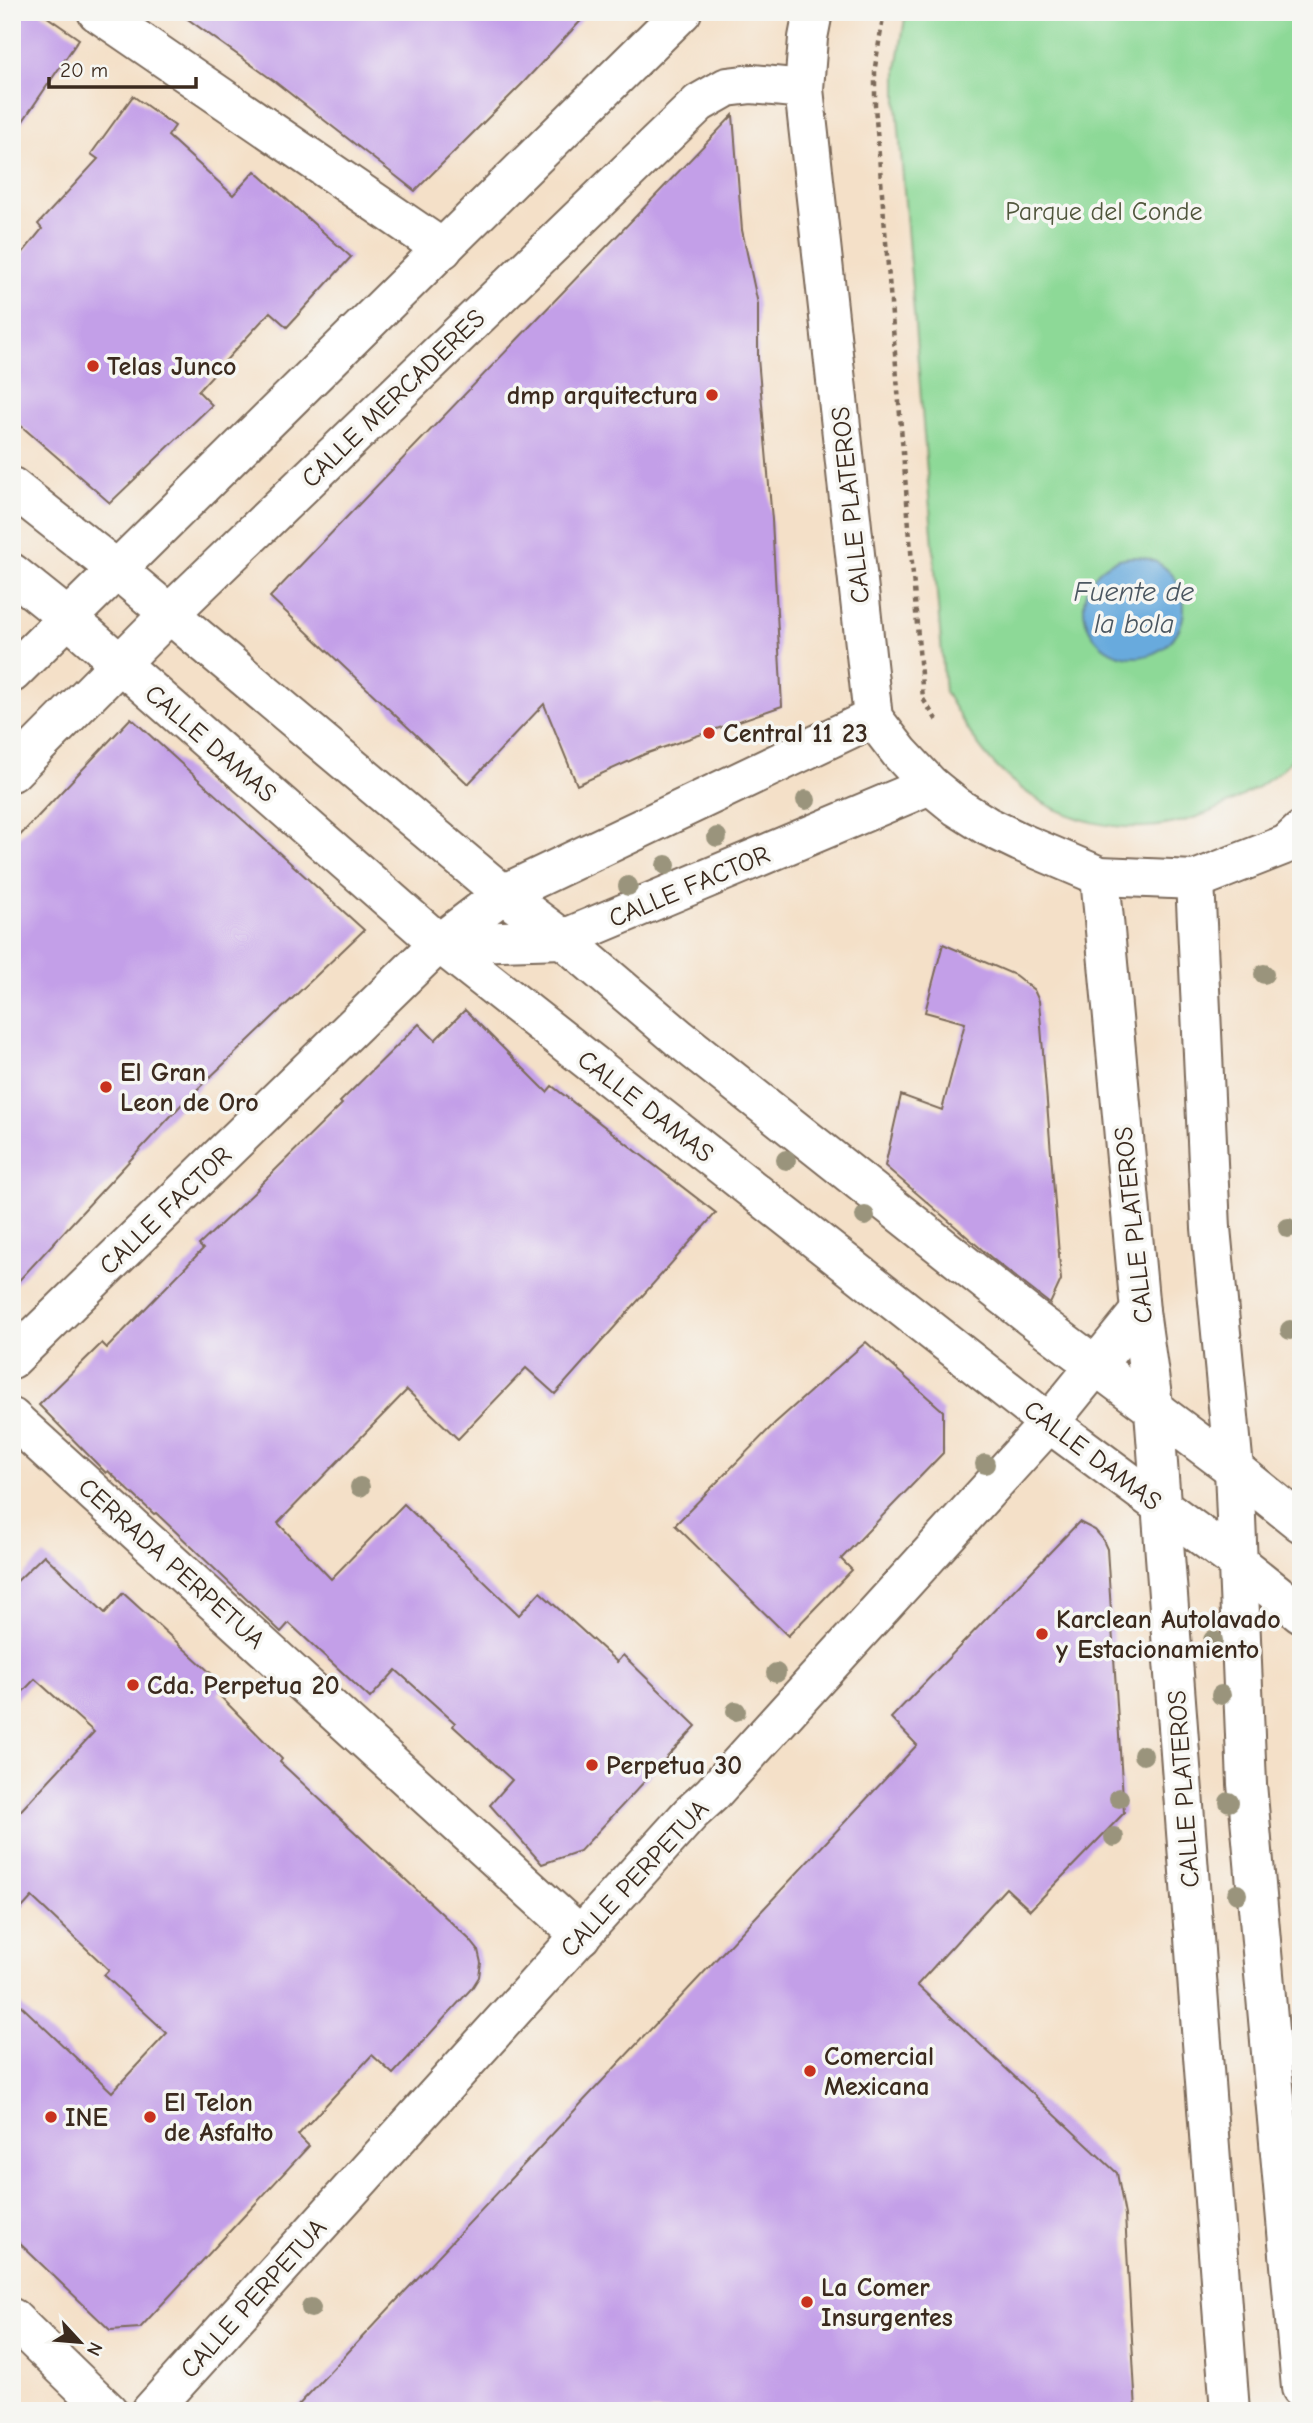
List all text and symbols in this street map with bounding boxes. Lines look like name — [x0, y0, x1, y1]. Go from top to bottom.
scale bar — [49, 46, 196, 90]
text: 20 m — [60, 58, 108, 82]
park label: Parque del Conde — [1005, 197, 1203, 227]
street label: CALLE MERCADERES — [296, 304, 492, 494]
place label: Telas Junco — [107, 352, 236, 382]
marker: Telas Junco — [85, 358, 101, 374]
place label: dmp arquitectura — [507, 381, 698, 411]
marker: dmp arquitectura — [704, 387, 720, 403]
street label: CALLE PLATEROS — [826, 405, 876, 605]
water label: Fuente de la bola — [1074, 576, 1194, 640]
street label: CALLE DAMAS — [139, 679, 282, 809]
place label: Central 11 23 — [723, 719, 868, 749]
marker: Central 11 23 — [701, 725, 717, 741]
street label: CALLE FACTOR — [605, 840, 774, 934]
street label: CALLE DAMAS — [571, 1044, 719, 1169]
place label: El Gran Leon de Oro — [120, 1058, 259, 1118]
marker: El Gran Leon de Oro — [98, 1079, 114, 1095]
street label: CALLE PLATEROS — [1109, 1125, 1159, 1325]
street label: CALLE FACTOR — [94, 1140, 238, 1281]
street label: CALLE DAMAS — [1018, 1394, 1167, 1517]
street label: CERRADA PERPETUA — [72, 1472, 271, 1655]
place label: Karclean Autolavado y Estacionamiento — [1056, 1605, 1281, 1665]
marker: Karclean Autolavado y Estacionamiento — [1034, 1626, 1050, 1642]
place label: Cda. Perpetua 20 — [147, 1671, 340, 1701]
marker: Cda. Perpetua 20 — [125, 1677, 141, 1693]
street label: CALLE PLATEROS — [1162, 1689, 1206, 1889]
place label: Perpetua 30 — [606, 1751, 742, 1781]
marker: Perpetua 30 — [584, 1757, 600, 1773]
street label: CALLE PERPETUA — [554, 1794, 715, 1963]
place label: Comercial Mexicana — [824, 2042, 934, 2102]
marker: Comercial Mexicana — [802, 2063, 818, 2079]
place label: El Telon de Asfalto — [164, 2088, 274, 2148]
place label: INE — [65, 2103, 108, 2133]
marker: INE — [43, 2109, 59, 2125]
marker: El Telon de Asfalto — [142, 2109, 158, 2125]
street label: CALLE PERPETUA — [174, 2213, 333, 2384]
place label: La Comer Insurgentes — [821, 2273, 953, 2333]
marker: La Comer Insurgentes — [799, 2294, 815, 2310]
north arrow — [46, 2308, 116, 2378]
text: N — [82, 2339, 107, 2359]

